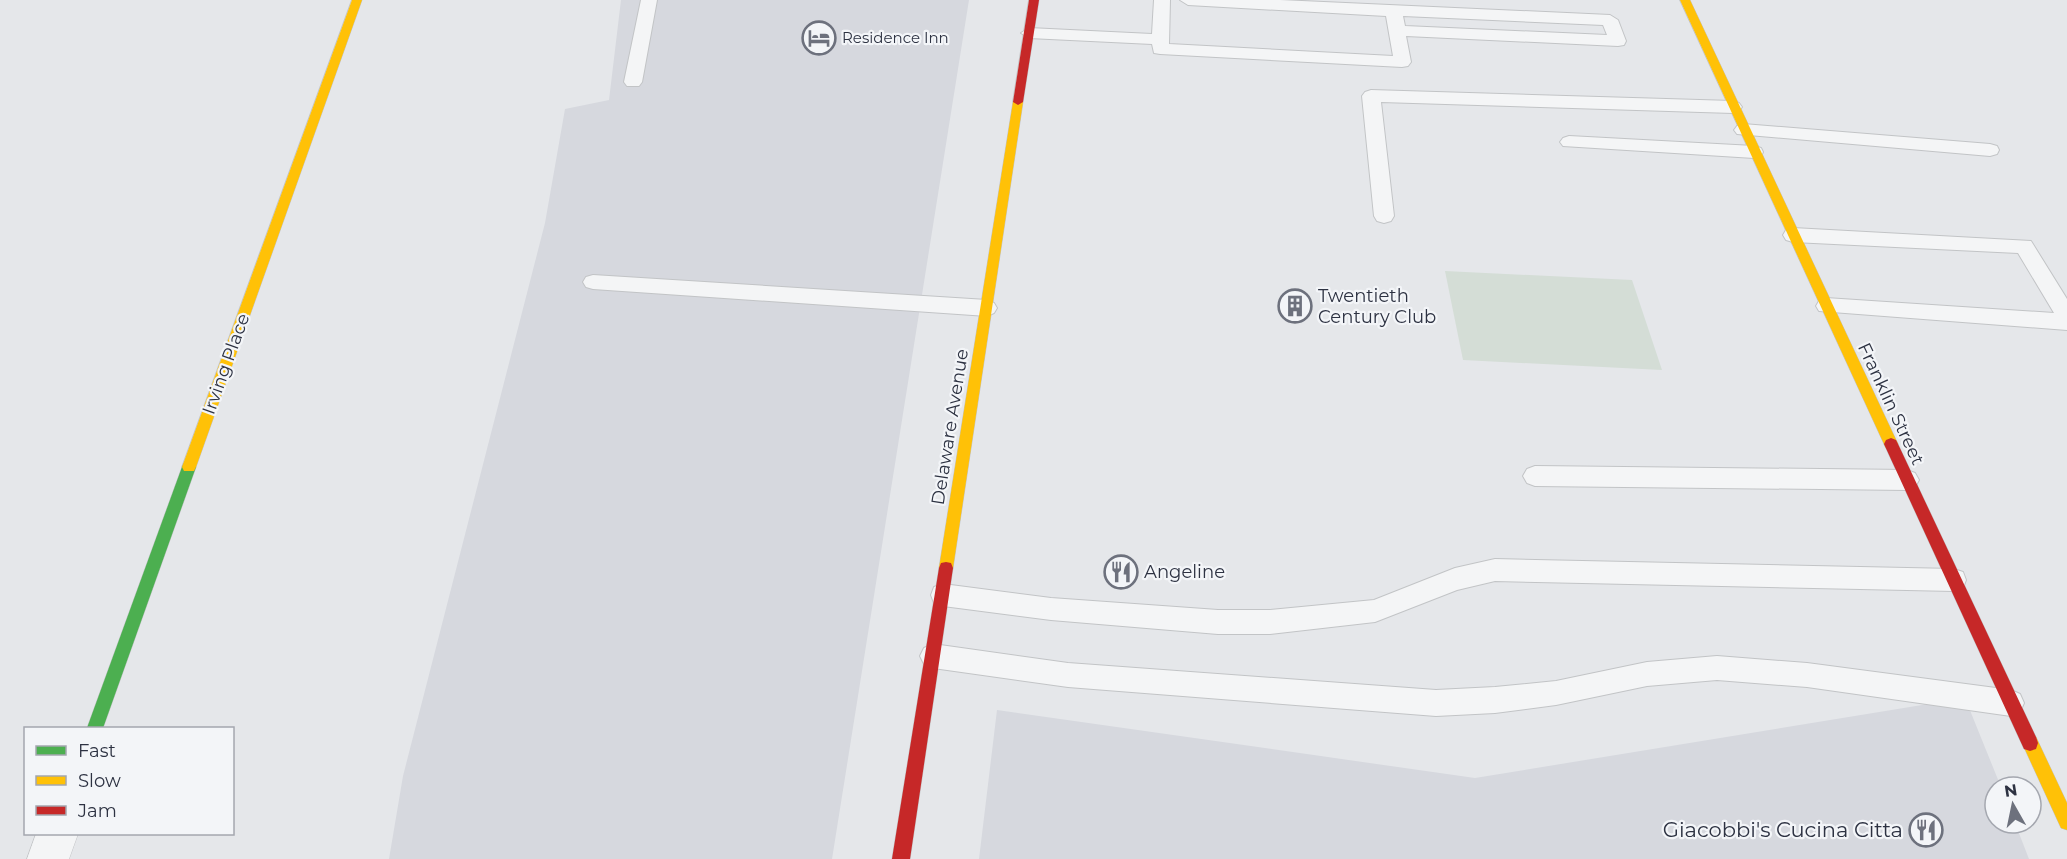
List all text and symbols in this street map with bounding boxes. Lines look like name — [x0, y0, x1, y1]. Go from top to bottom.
hotel icon: Residence Inn — [801, 20, 837, 56]
place label: Residence Inn — [842, 28, 949, 47]
place label: Twentieth Century Club — [1318, 285, 1436, 328]
building icon: Twentieth Century Club — [1277, 288, 1313, 324]
street label: Irving Place — [198, 310, 255, 418]
street label: Franklin Street — [1853, 339, 1929, 469]
street label: Delaware Avenue — [927, 347, 973, 507]
restaurant icon: Angeline — [1103, 554, 1139, 590]
place label: Angeline — [1144, 561, 1225, 583]
legend — [24, 727, 234, 835]
text: Fast — [78, 740, 116, 762]
text: Slow — [78, 770, 121, 792]
north arrow — [1983, 775, 2043, 835]
text: N — [2003, 780, 2019, 801]
text: Jam — [77, 800, 117, 822]
restaurant icon: Giacobbi's Cucina Citta — [1908, 812, 1944, 848]
place label: Giacobbi's Cucina Citta — [1663, 817, 1903, 842]

